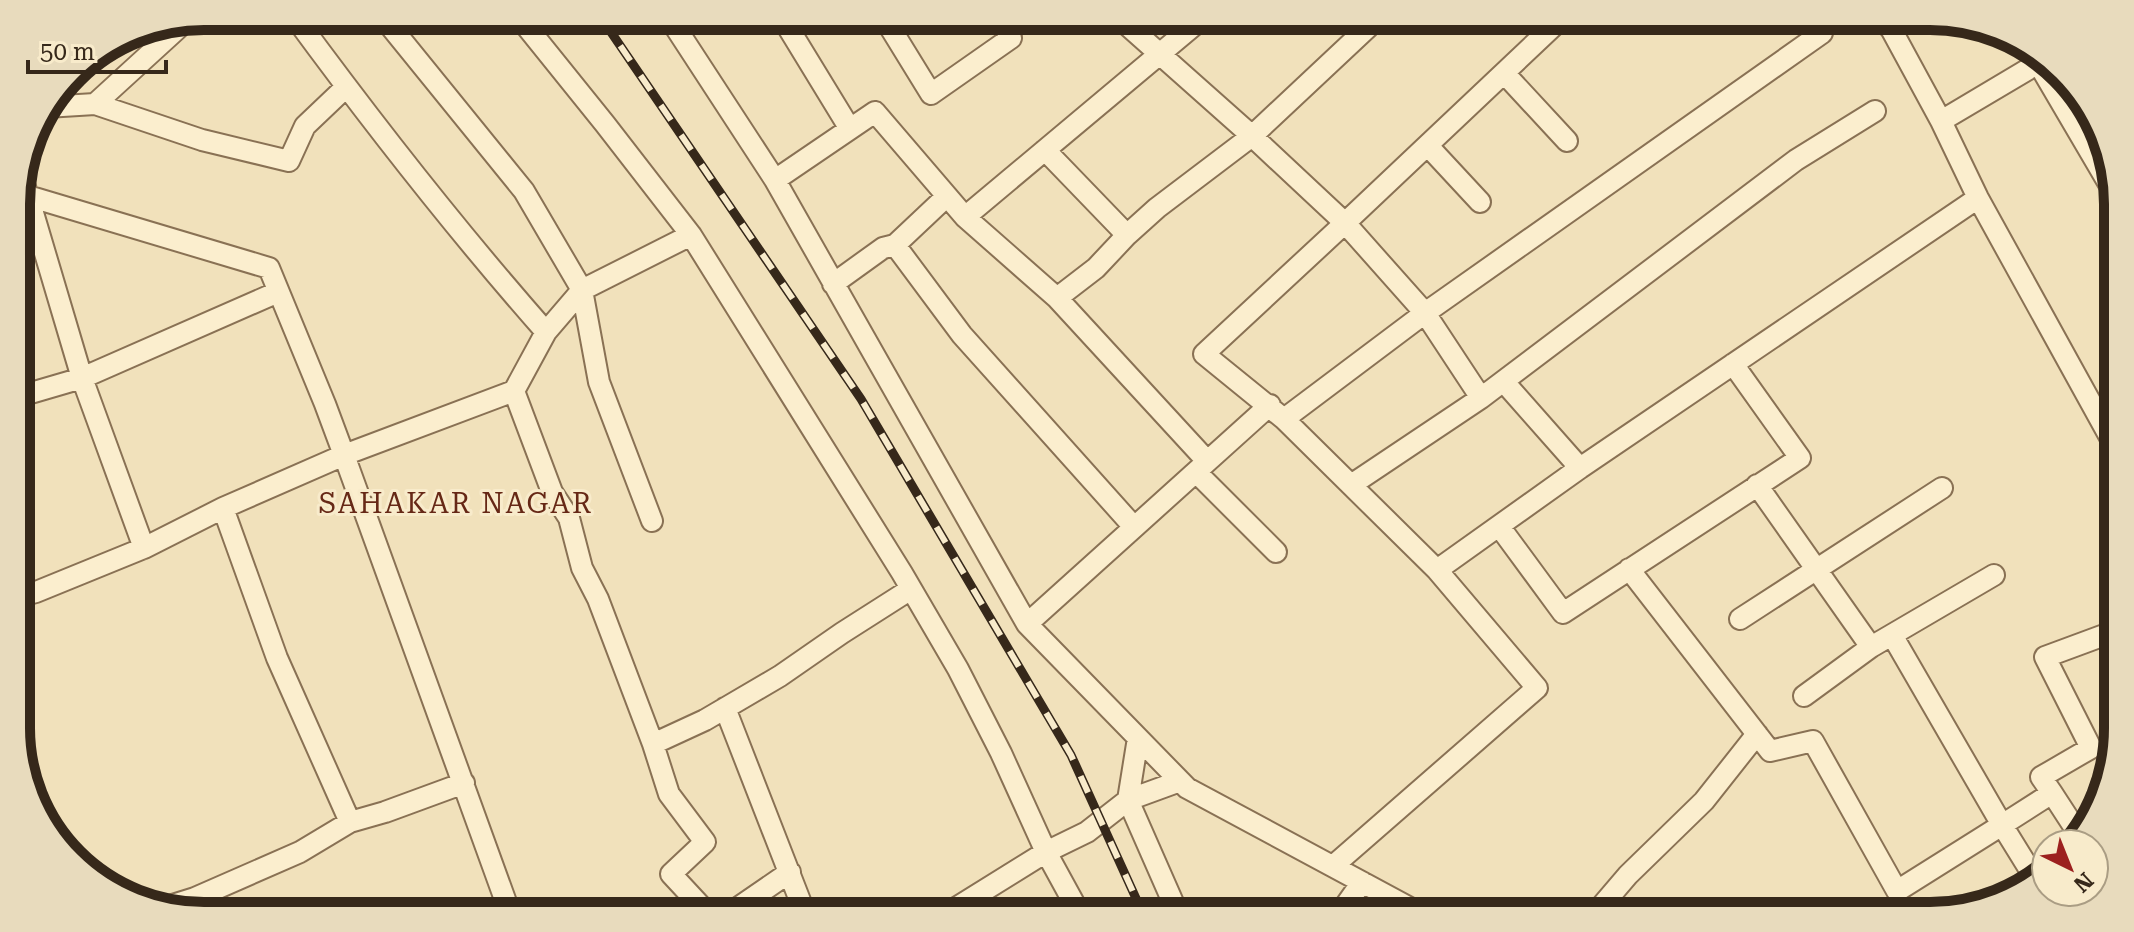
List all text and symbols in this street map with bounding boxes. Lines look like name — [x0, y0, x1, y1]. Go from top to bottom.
scale bar — [28, 24, 166, 74]
text: 50 m — [40, 38, 95, 66]
district label: SAHAKAR NAGAR — [319, 487, 593, 520]
north arrow — [2030, 828, 2110, 908]
text: N — [2069, 867, 2098, 897]

